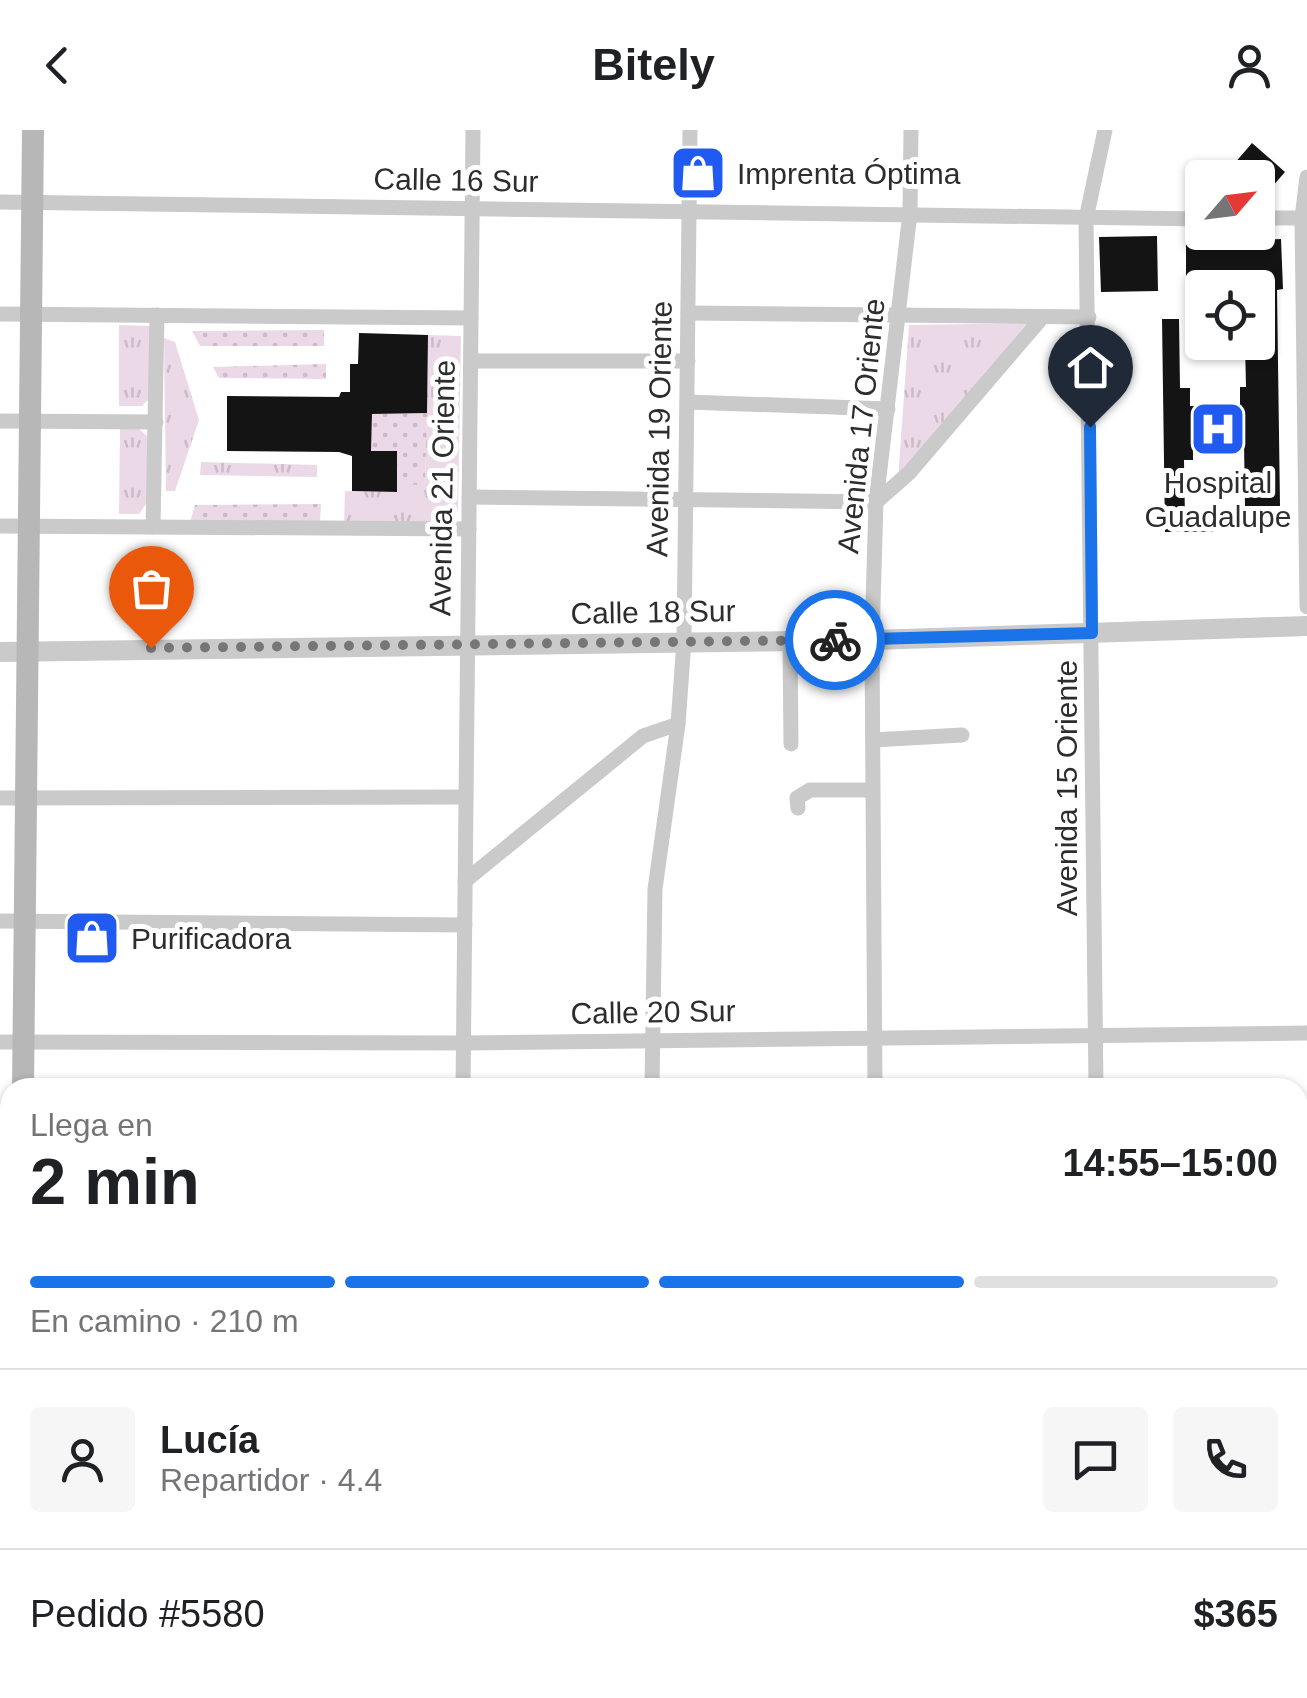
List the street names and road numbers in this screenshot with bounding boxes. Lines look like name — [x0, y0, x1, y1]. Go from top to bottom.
street label: Calle 16 Sur — [373, 162, 539, 198]
street label: Avenida 17 Oriente — [831, 297, 891, 555]
street label: Avenida 19 Oriente — [640, 301, 678, 557]
street label: Avenida 21 Oriente — [423, 360, 461, 616]
street label: Calle 18 Sur — [570, 594, 736, 630]
street label: Avenida 15 Oriente — [1050, 660, 1083, 916]
street label: Calle 20 Sur — [570, 994, 736, 1030]

